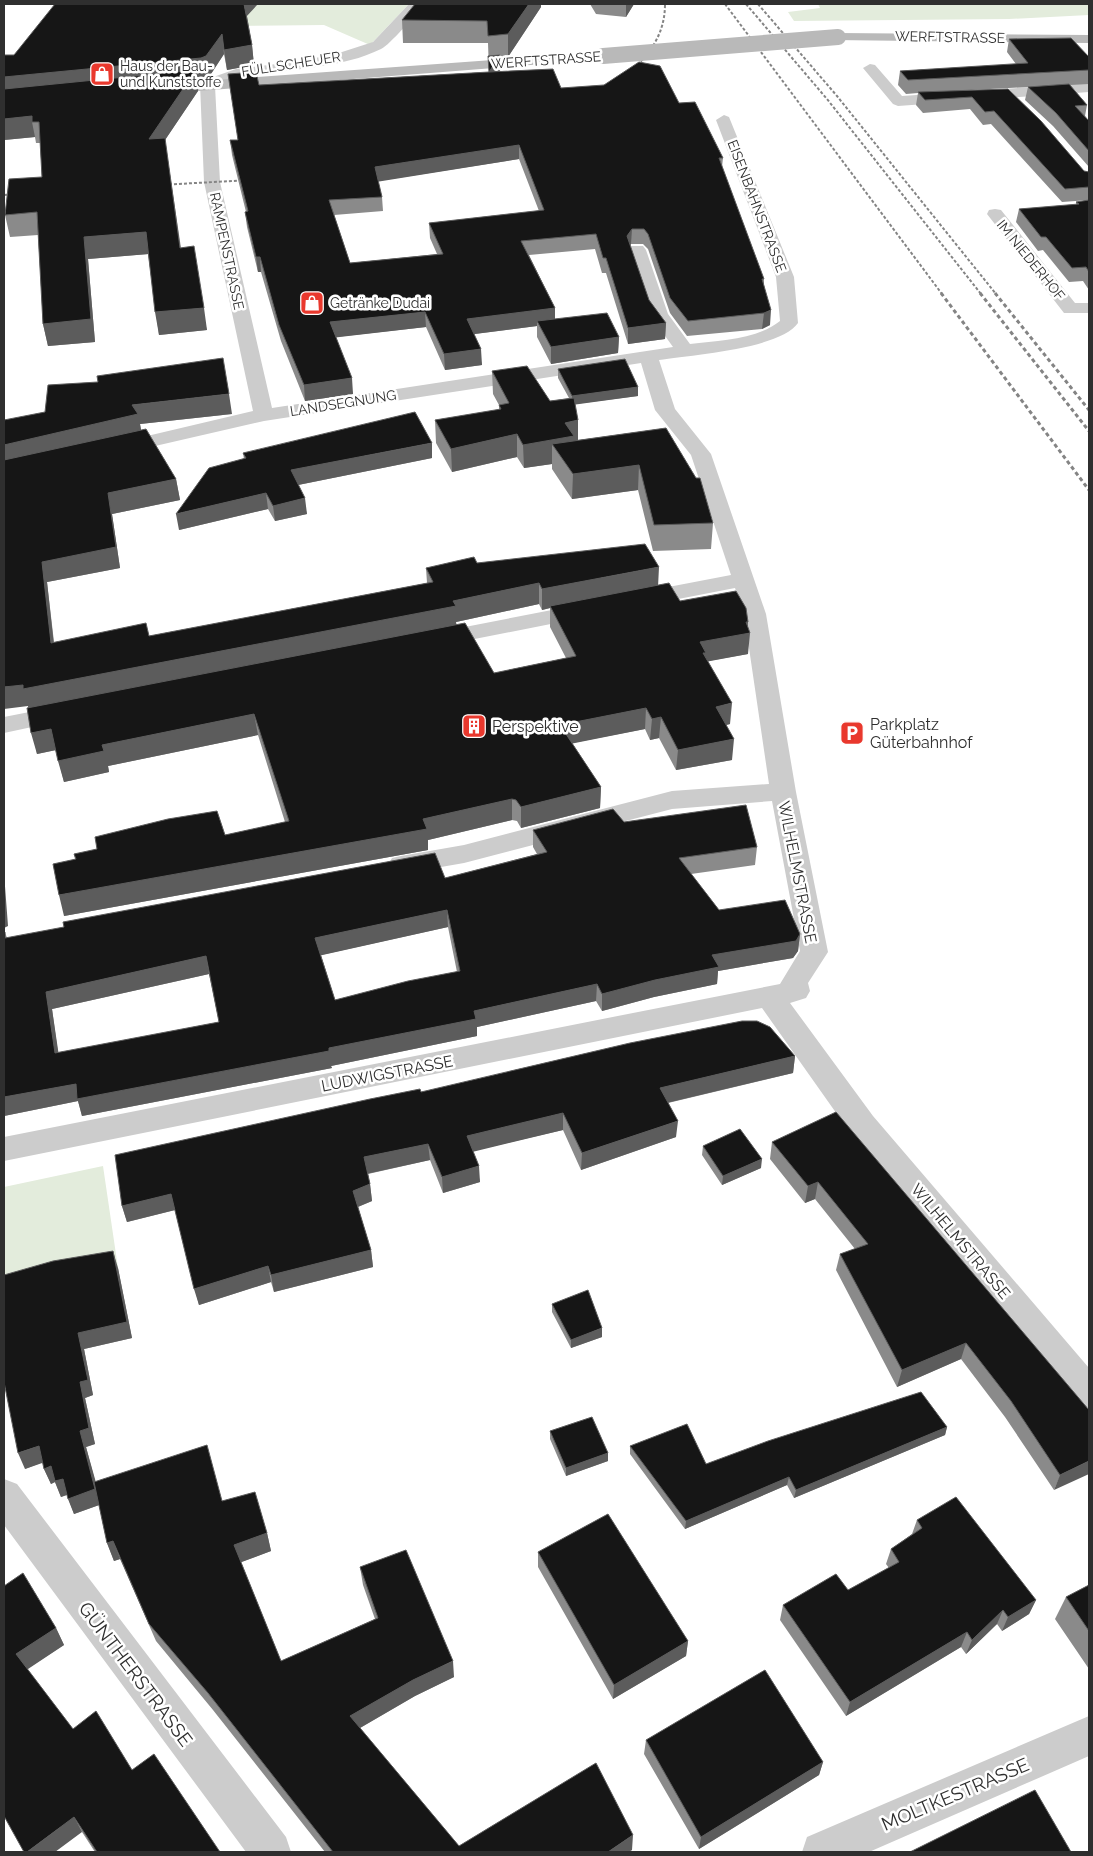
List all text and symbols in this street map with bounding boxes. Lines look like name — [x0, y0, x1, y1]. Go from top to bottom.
street label: WERFTSTRASSE — [895, 28, 1005, 46]
street label: FÜLLSCHEUER — [240, 46, 342, 80]
street label: WERFTSTRASSE — [491, 48, 601, 72]
place label: Haus der Bau- und Kunststoffe — [120, 58, 221, 90]
shop icon: Haus der Bau- und Kunststoffe — [89, 61, 115, 87]
street label: EISENBAHNSTRASSE — [724, 138, 790, 274]
street label: RAMPENSTRASSE — [207, 191, 247, 311]
street label: IM NIEDERHOF — [994, 217, 1068, 303]
shop icon: Getränke Dudai — [299, 290, 325, 316]
place label: Getränke Dudai — [330, 295, 430, 311]
street label: LANDSEGNUNG — [289, 387, 397, 419]
building icon: Perspektive — [461, 713, 487, 739]
place label: Parkplatz Güterbahnhof — [870, 715, 973, 752]
place label: Perspektive — [492, 717, 579, 736]
parking icon: Parkplatz Güterbahnhof — [839, 720, 865, 746]
street label: WILHELMSTRASSE — [774, 799, 821, 945]
street label: LUDWIGSTRASSE — [320, 1051, 455, 1096]
street label: WILHELMSTRASSE — [907, 1180, 1015, 1303]
street label: GÜNTHERSTRASSE — [75, 1598, 197, 1750]
street label: MOLTKESTRASSE — [878, 1753, 1032, 1835]

